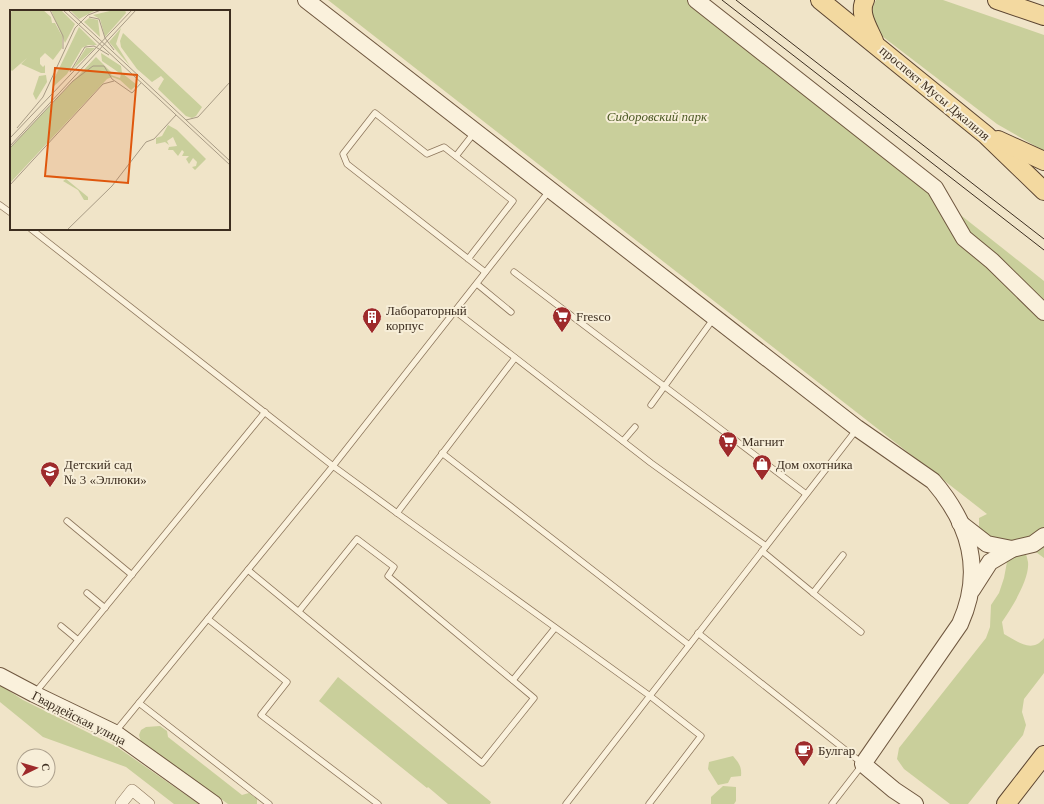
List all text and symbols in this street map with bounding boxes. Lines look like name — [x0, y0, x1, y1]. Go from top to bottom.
inset map — [10, 10, 230, 230]
street label: проспект Мусы Джалиля — [877, 43, 993, 143]
park label: Сидоровский парк — [607, 109, 708, 124]
place label: Лабораторный корпус — [386, 303, 467, 333]
supermarket icon: Fresco — [551, 305, 573, 333]
building icon: Лабораторный корпус — [361, 306, 383, 334]
place label: Fresco — [576, 309, 611, 324]
supermarket icon: Магнит — [717, 430, 739, 458]
place label: Магнит — [742, 434, 785, 449]
shop icon: Дом охотника — [751, 453, 773, 481]
place label: Детский сад № 3 «Эллюки» — [64, 457, 147, 487]
place label: Дом охотника — [776, 457, 853, 472]
school or university icon: Детский сад № 3 «Эллюки» — [39, 460, 61, 488]
street label: Гвардейская улица — [30, 688, 129, 748]
cafe icon: Булгар — [793, 739, 815, 767]
place label: Булгар — [818, 743, 855, 758]
north arrow — [16, 748, 56, 788]
text: С — [40, 763, 52, 772]

